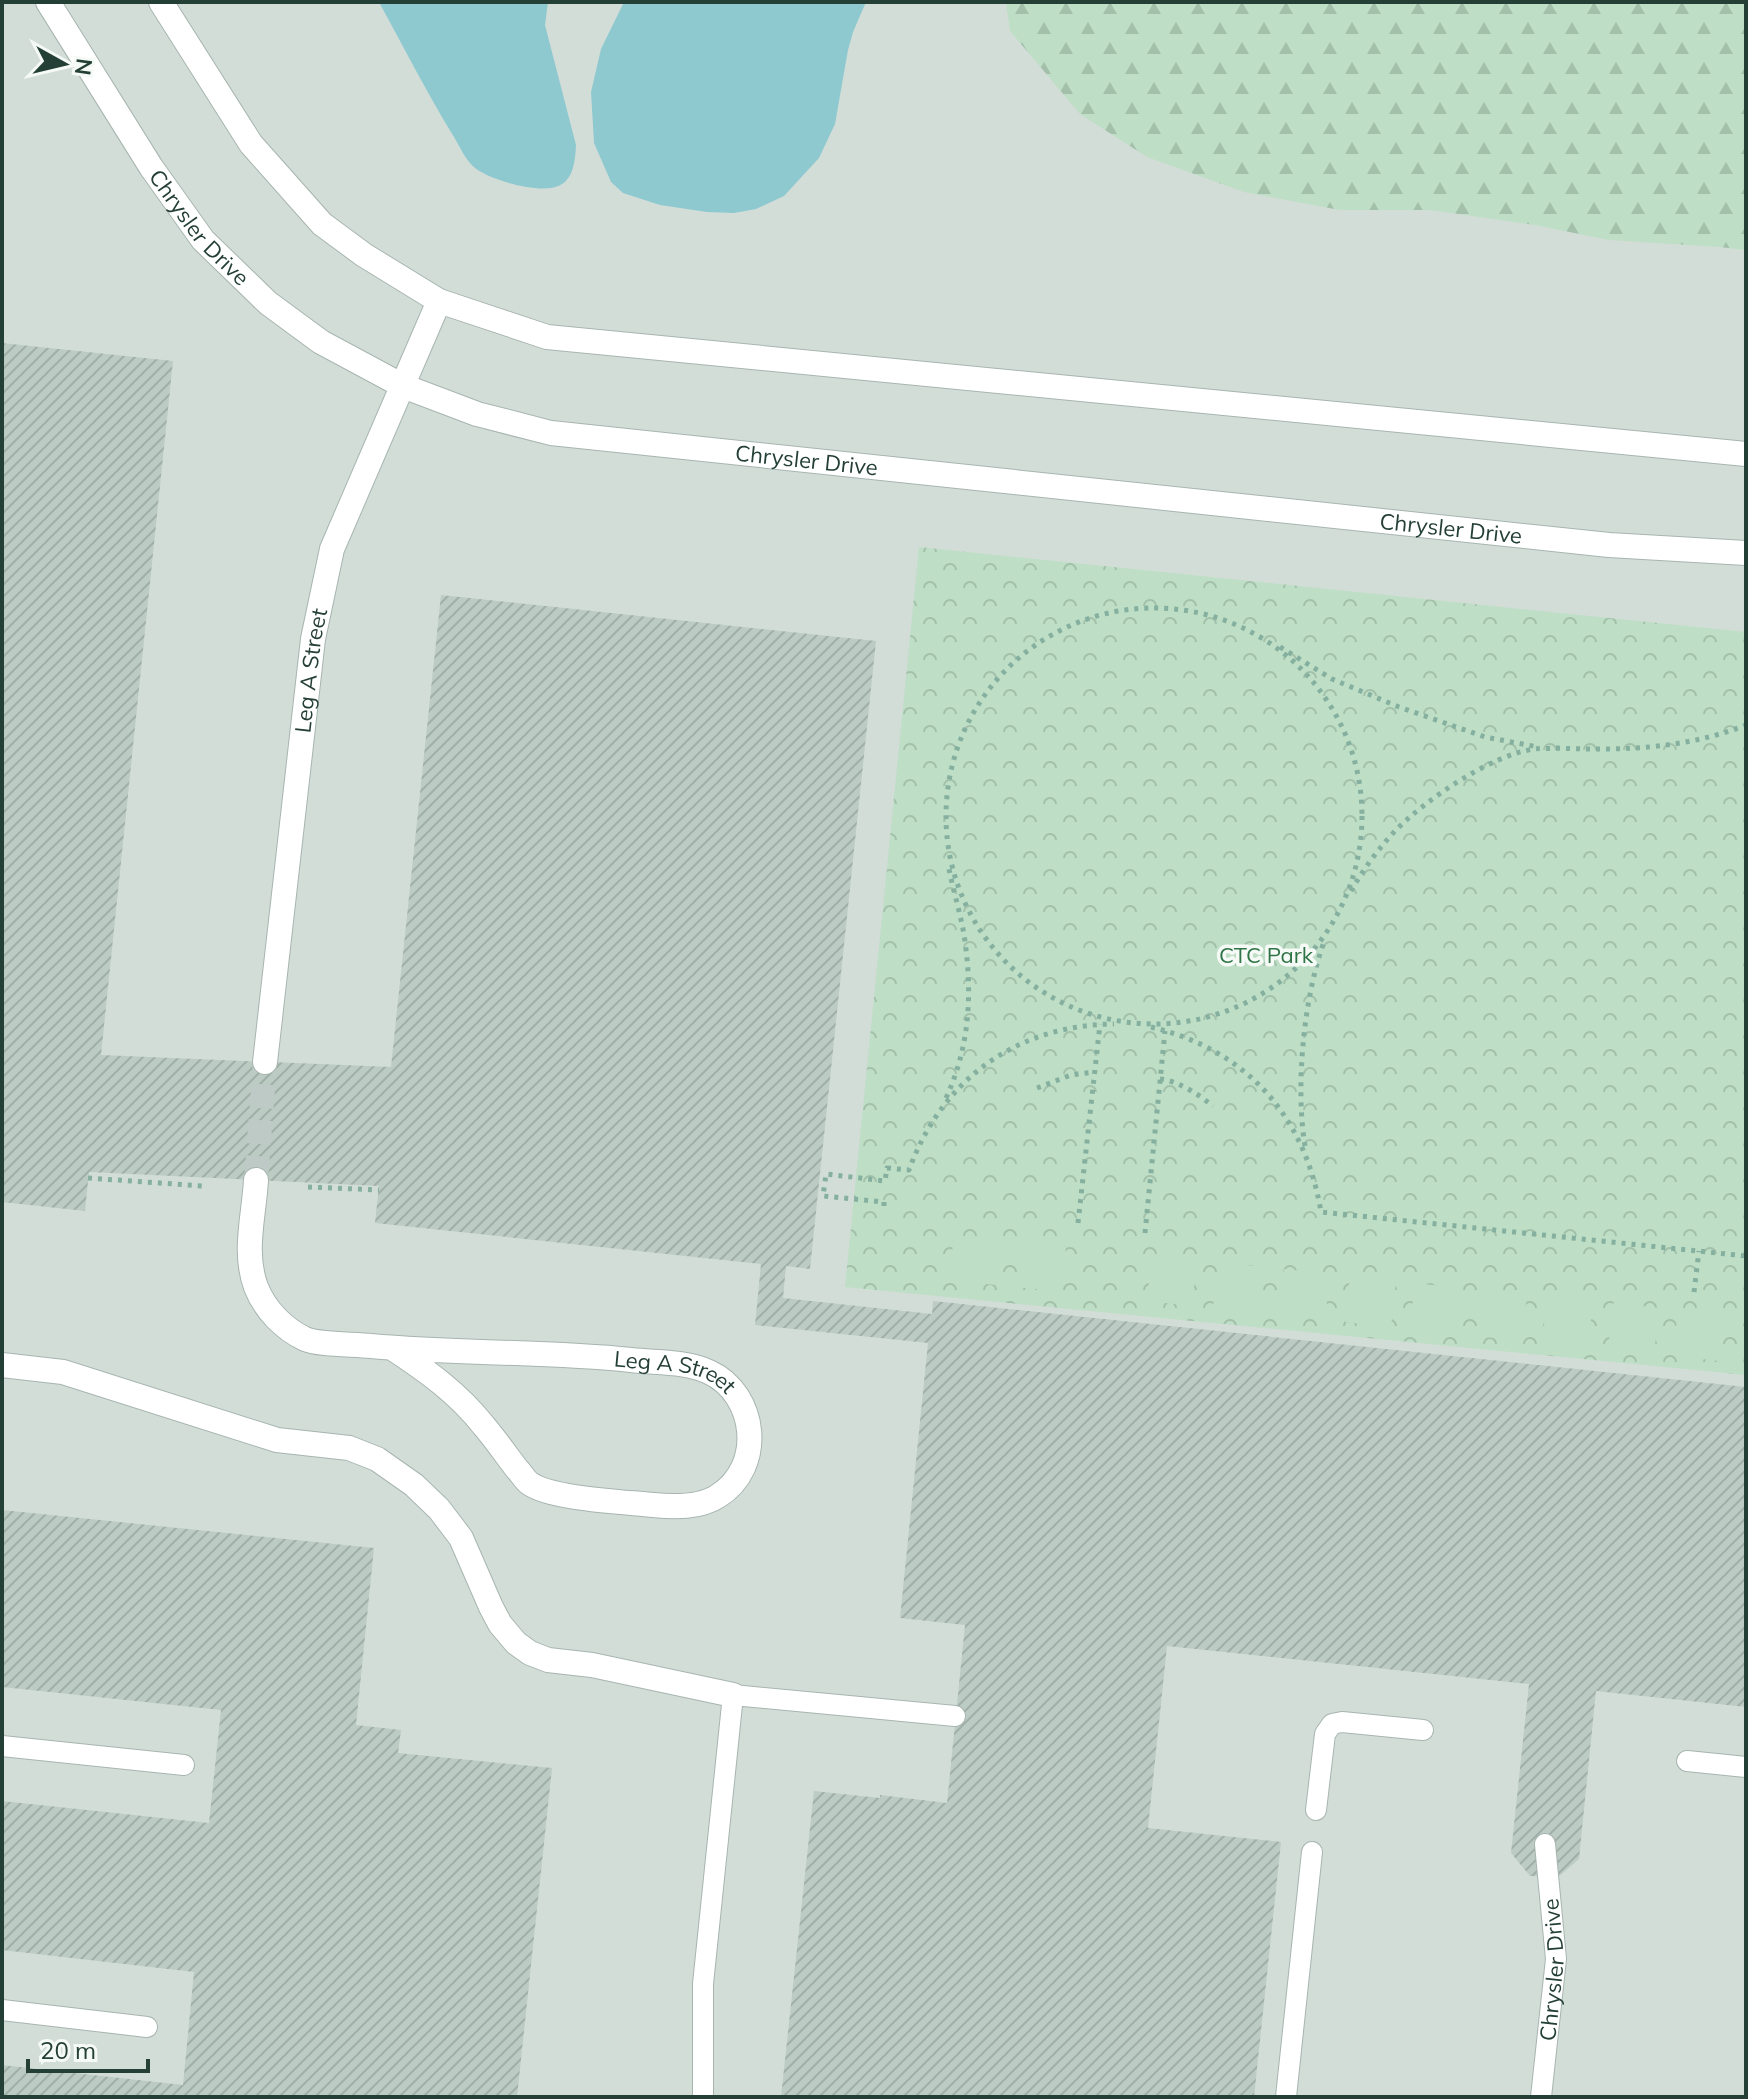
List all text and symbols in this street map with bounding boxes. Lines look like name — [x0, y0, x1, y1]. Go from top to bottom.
north arrow — [24, 24, 104, 104]
text: N — [69, 57, 99, 77]
street label: Chrysler Drive — [143, 164, 255, 291]
street label: Chrysler Drive — [734, 439, 879, 482]
street label: Chrysler Drive — [1378, 507, 1524, 550]
street label: Leg A Street — [288, 605, 333, 735]
park label: CTC Park — [1219, 941, 1314, 969]
street label: Leg A Street — [613, 1344, 743, 1400]
street label: Chrysler Drive — [1533, 1897, 1570, 2042]
scale bar — [28, 2023, 148, 2073]
text: 20 m — [40, 2035, 96, 2065]

